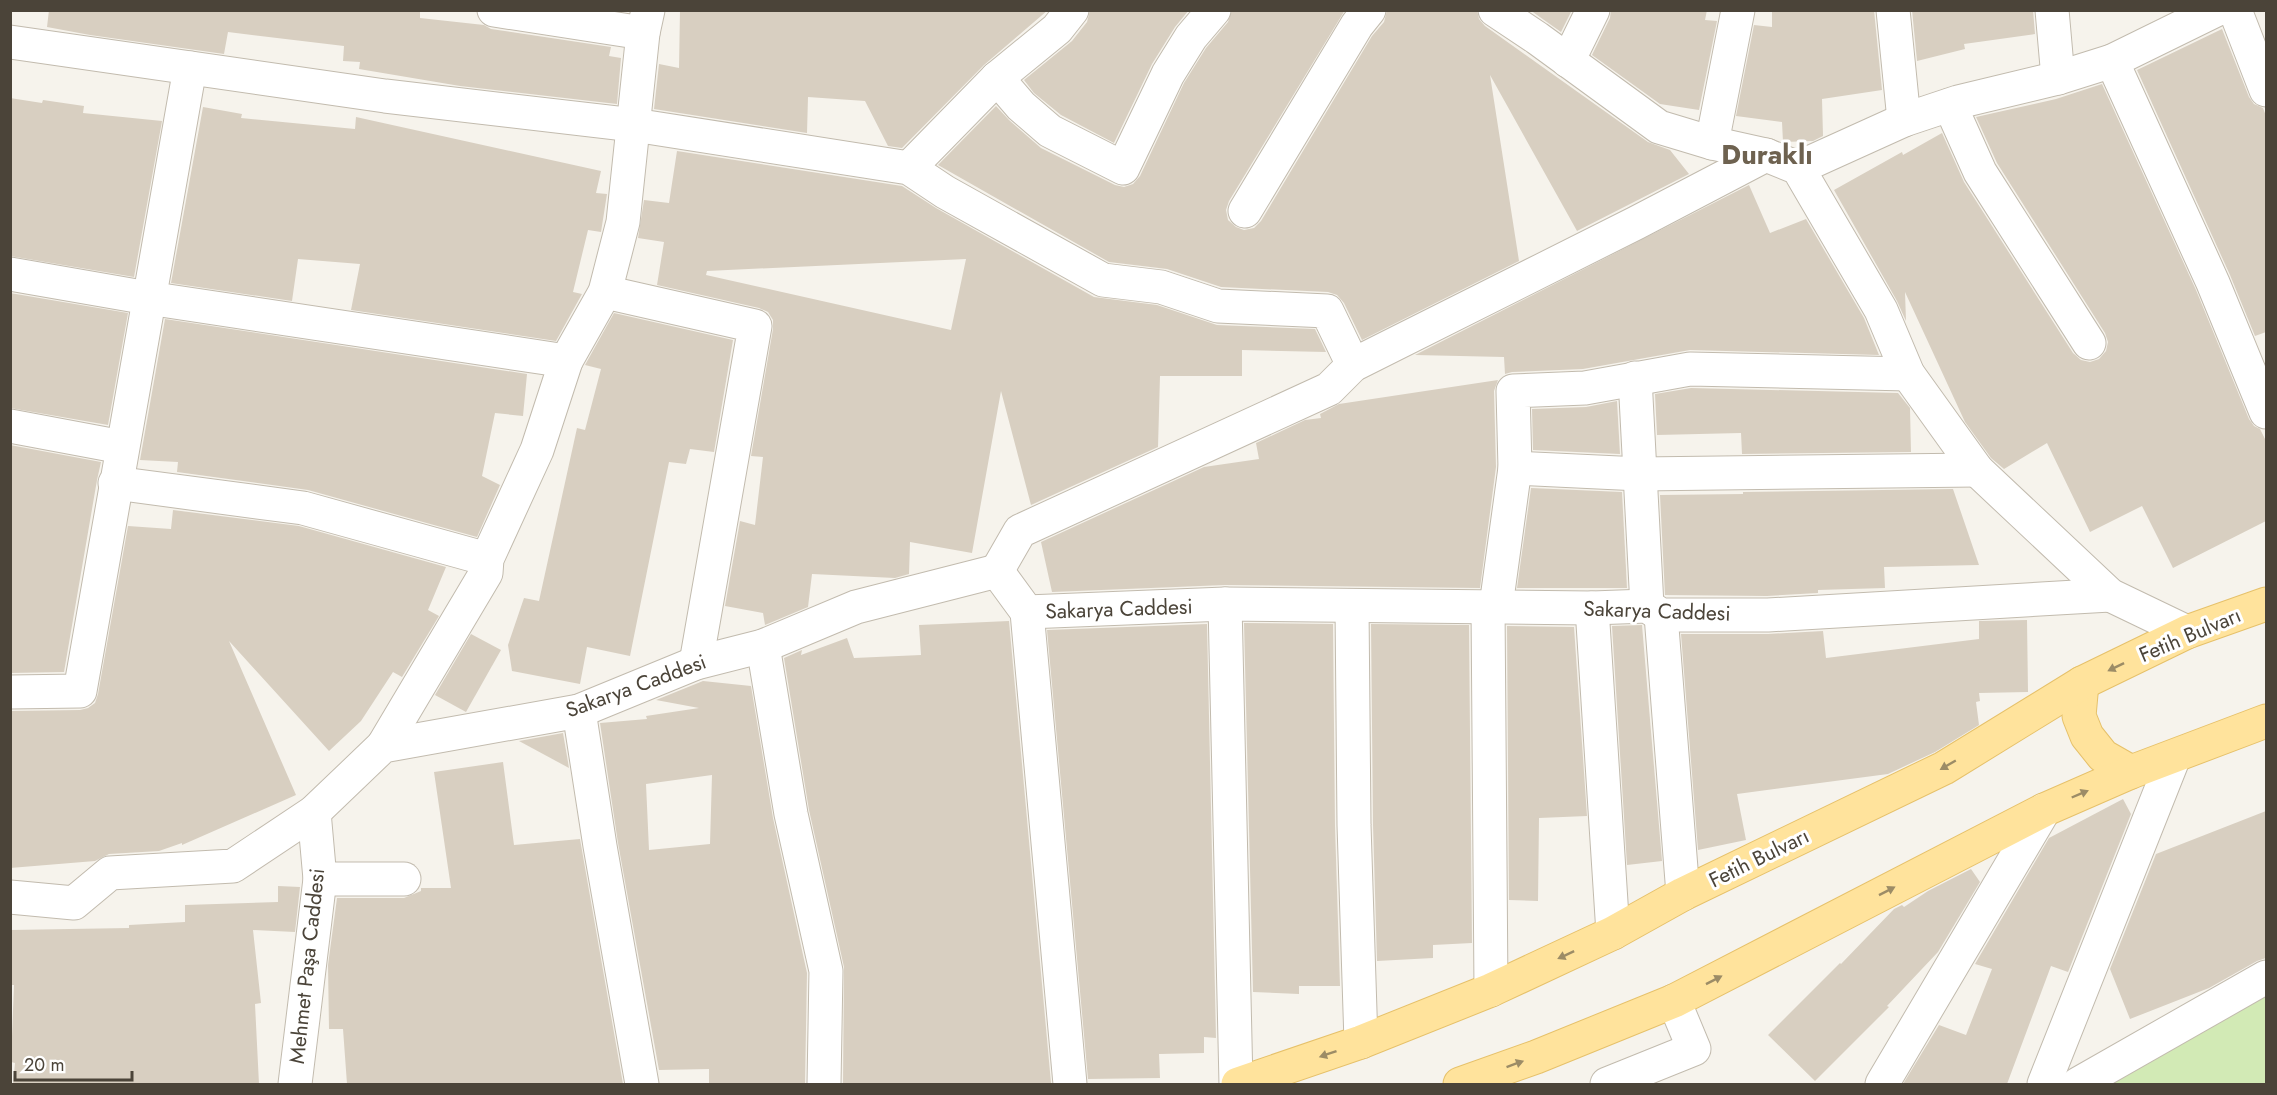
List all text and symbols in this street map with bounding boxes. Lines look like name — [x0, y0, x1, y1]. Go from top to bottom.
district label: Duraklı — [1721, 135, 1813, 174]
street label: Sakarya Caddesi — [1045, 591, 1193, 627]
street label: Sakarya Caddesi — [1583, 593, 1731, 629]
street label: Fetih Bulvarı — [2134, 600, 2246, 670]
street label: Sakarya Caddesi — [562, 647, 710, 725]
one-way arrow — [2107, 662, 2124, 671]
one-way arrow — [1940, 760, 1956, 771]
one-way arrow — [2072, 789, 2090, 799]
street label: Fetih Bulvarı — [1704, 821, 1814, 895]
street label: Mehmet Paşa Caddesi — [282, 867, 332, 1065]
one-way arrow — [1879, 886, 1896, 895]
one-way arrow — [1558, 950, 1575, 959]
one-way arrow — [1706, 975, 1723, 985]
scale bar — [15, 1044, 132, 1082]
one-way arrow — [1319, 1049, 1337, 1059]
text: 20 m — [24, 1052, 64, 1078]
one-way arrow — [1506, 1059, 1524, 1069]

